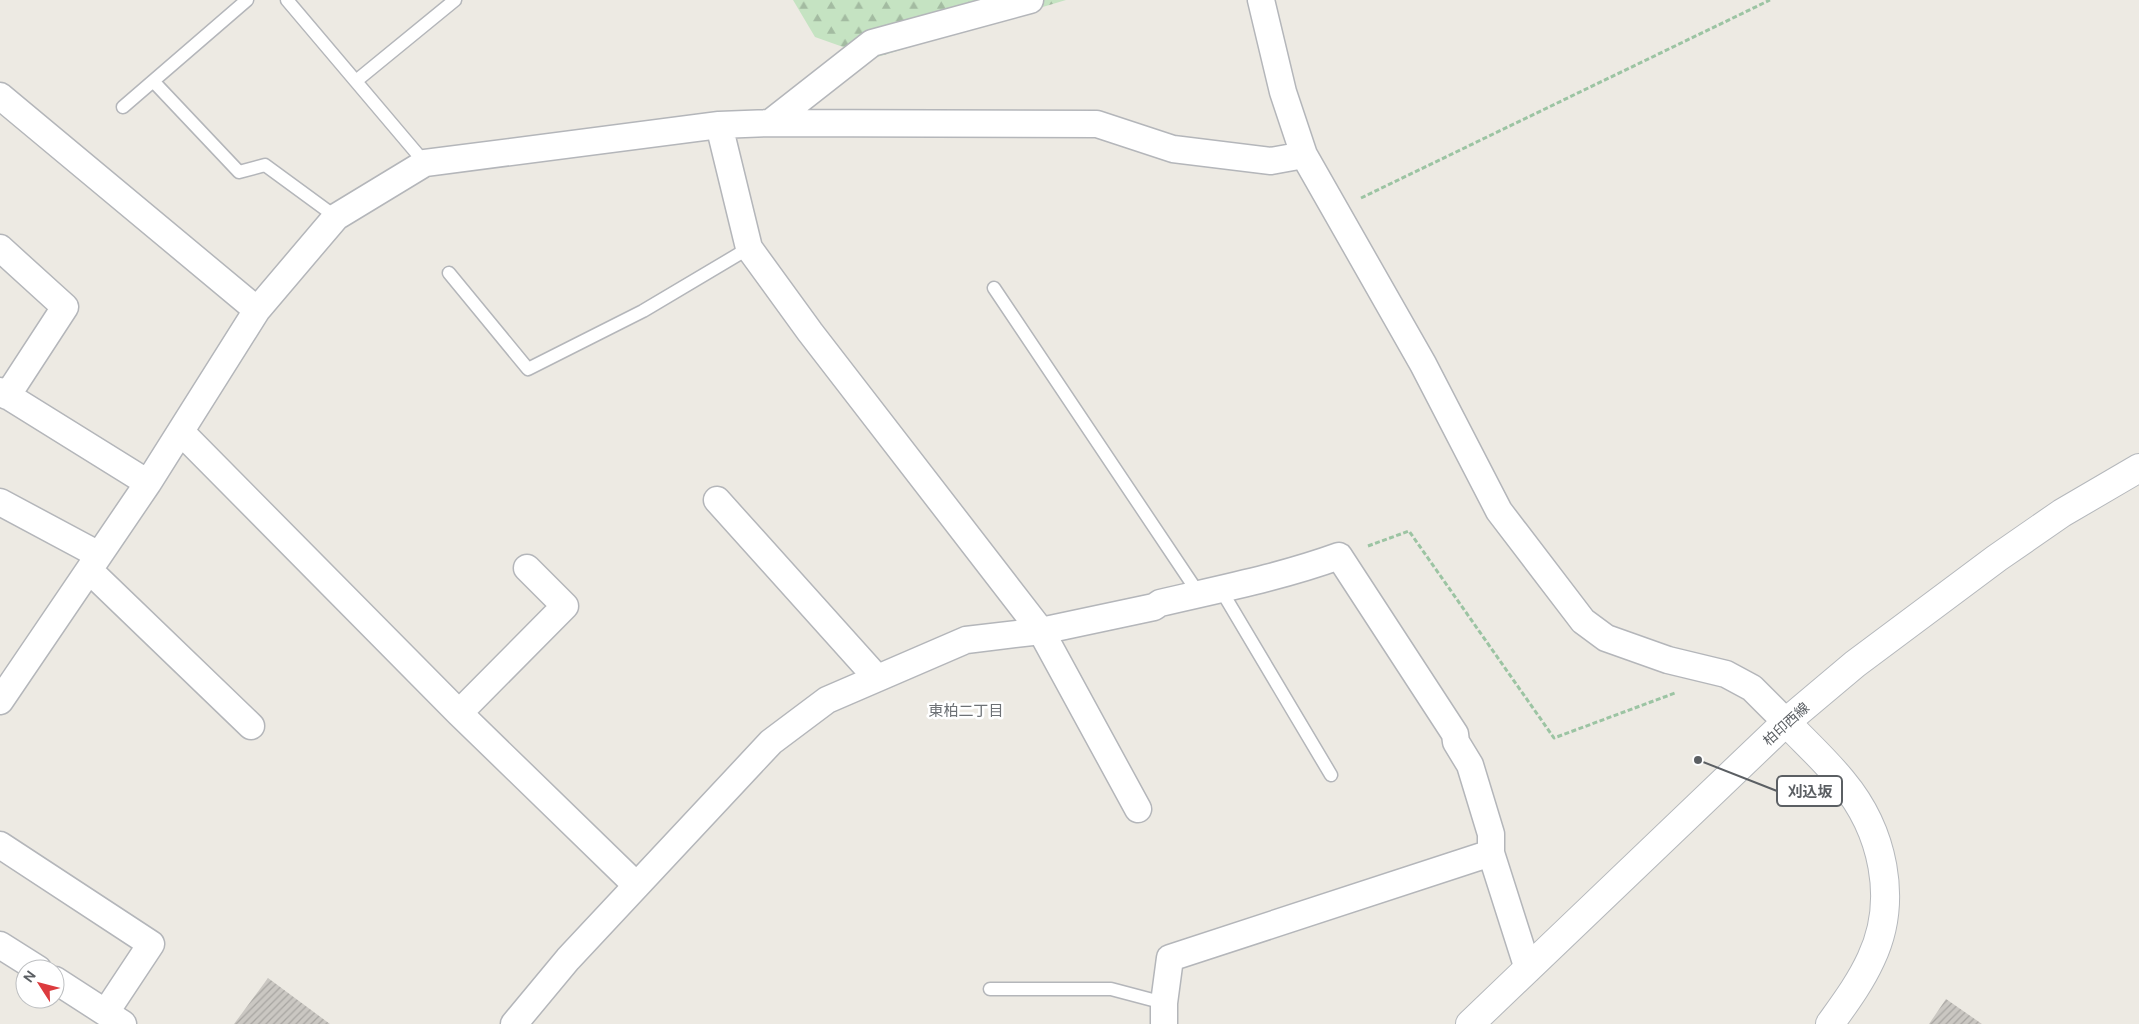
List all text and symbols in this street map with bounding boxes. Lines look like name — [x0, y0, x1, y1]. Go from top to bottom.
street label: 柏印西線 — [1759, 699, 1813, 749]
district label: 東柏二丁目 — [928, 701, 1004, 721]
callout: 刈込坂 — [1777, 776, 1842, 806]
text: 刈込坂 — [1787, 782, 1833, 802]
north arrow — [15, 959, 65, 1009]
text: N — [19, 967, 40, 986]

